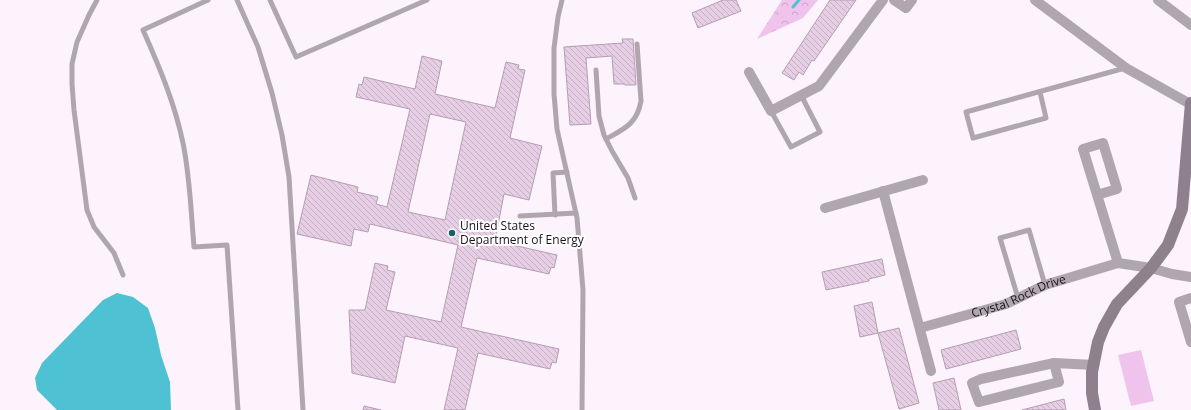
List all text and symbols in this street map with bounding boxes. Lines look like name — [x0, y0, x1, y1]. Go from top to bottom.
place label: United States Department of Energy — [460, 217, 585, 248]
marker: United States Department of Energy — [447, 228, 457, 238]
street label: Crystal Rock Drive — [969, 270, 1068, 321]

